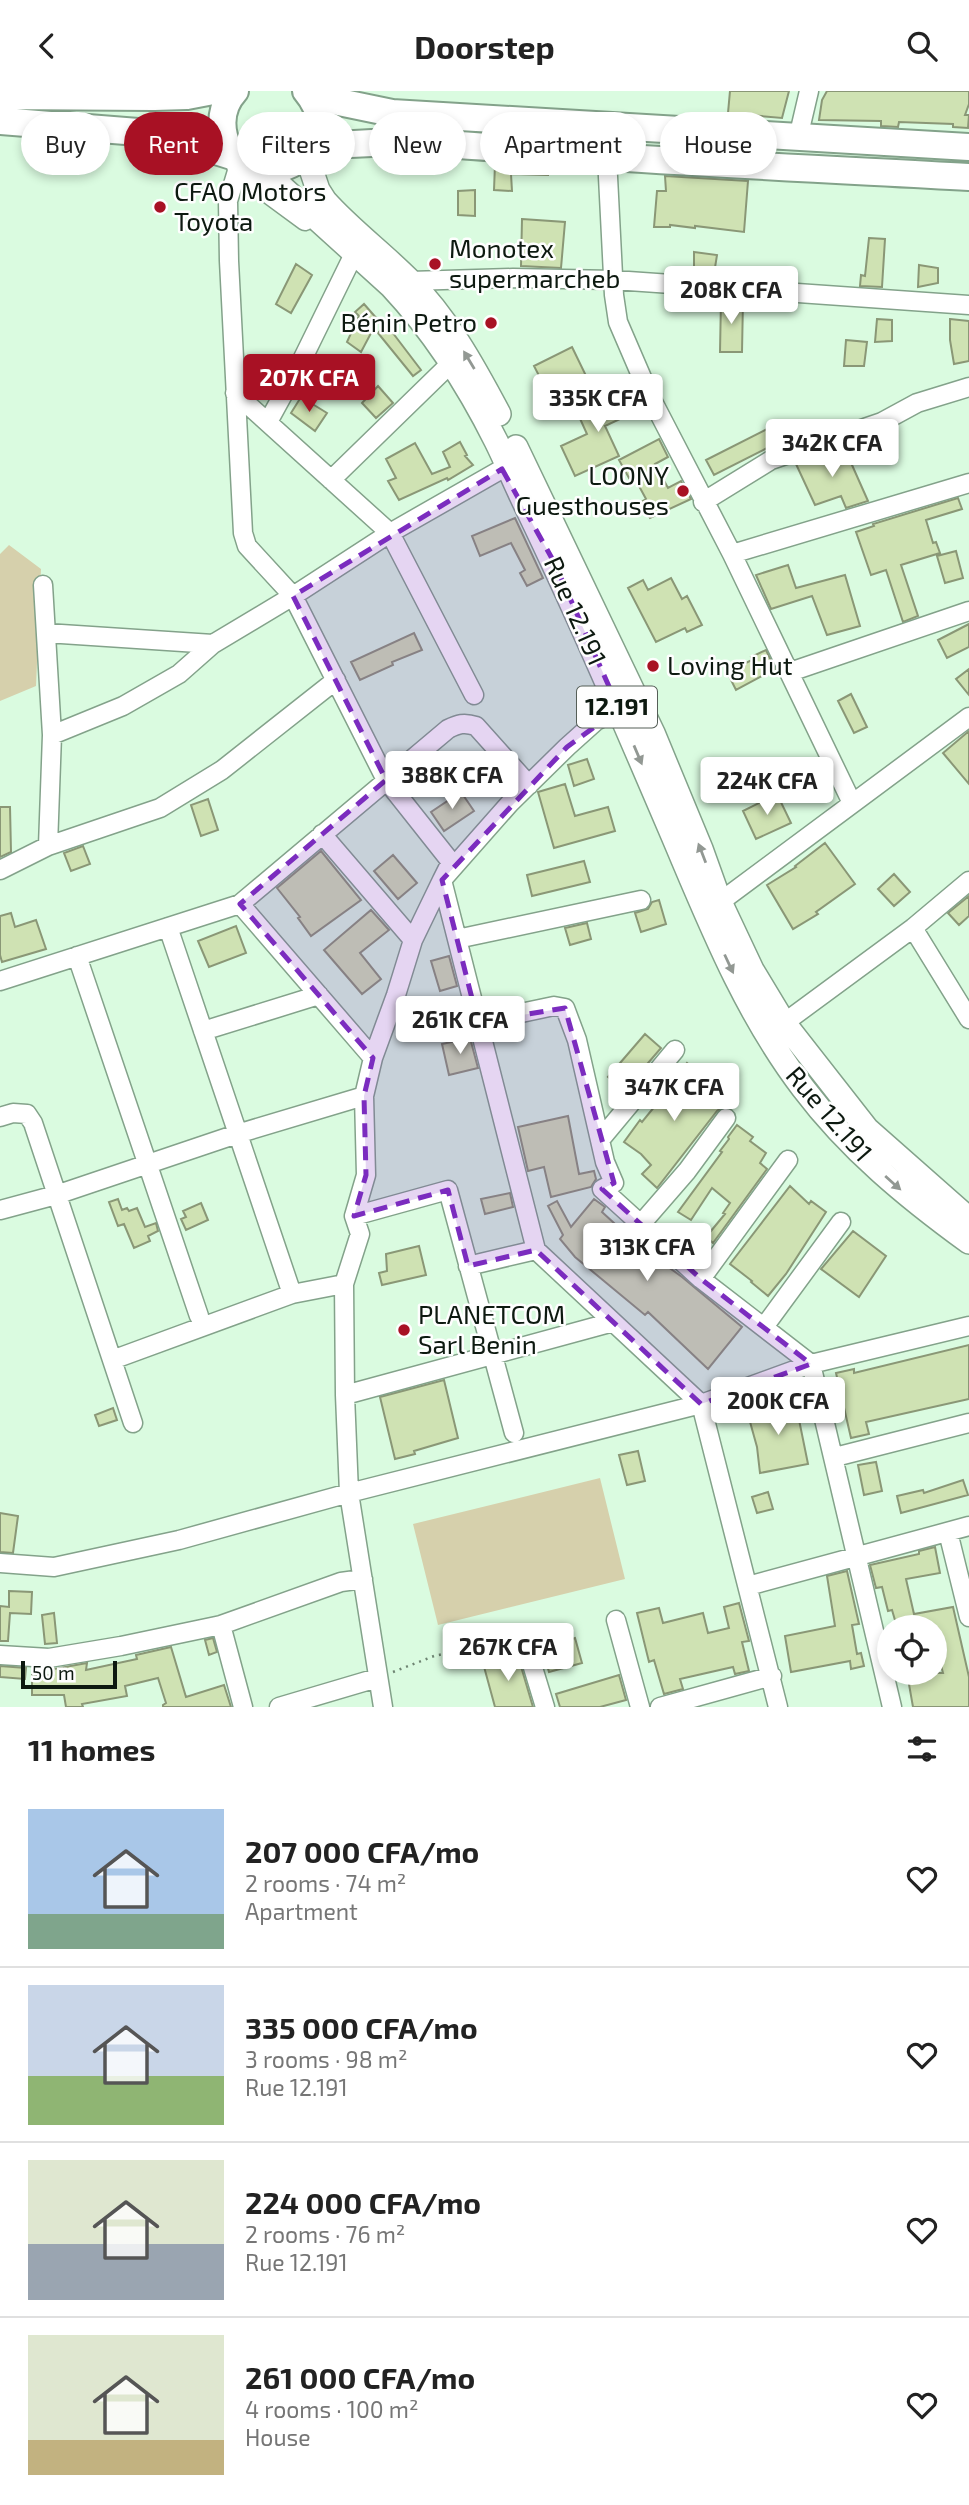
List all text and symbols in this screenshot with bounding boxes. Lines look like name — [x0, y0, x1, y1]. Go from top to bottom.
icon: back — [28, 27, 66, 65]
text: Doorstep — [414, 27, 555, 65]
icon: search — [903, 27, 941, 65]
chip: Buy — [21, 112, 110, 175]
chip: Rent — [124, 112, 223, 175]
chip: Filters — [237, 112, 355, 175]
chip: New — [369, 112, 466, 175]
chip: Apartment — [480, 112, 646, 175]
chip: House — [660, 112, 777, 175]
place label: CFAO Motors Toyota — [174, 175, 327, 236]
marker: CFAO Motors Toyota — [152, 199, 168, 215]
place label: Monotex supermarcheb — [449, 232, 620, 293]
marker: Monotex supermarcheb — [427, 256, 443, 272]
pin: 208K CFA — [659, 267, 803, 326]
text: 208K CFA — [680, 275, 782, 303]
place label: Bénin Petro — [341, 306, 477, 337]
marker: Bénin Petro — [483, 315, 499, 331]
one-way arrow — [463, 350, 475, 369]
pin: 207K CFA — [237, 355, 381, 414]
text: 207K CFA — [259, 363, 359, 391]
pin: 335K CFA — [526, 375, 670, 434]
text: 335K CFA — [549, 383, 647, 411]
pin: 342K CFA — [760, 419, 904, 479]
text: 342K CFA — [782, 428, 882, 456]
place label: LOONY Guesthouses — [516, 459, 669, 520]
marker: LOONY Guesthouses — [675, 483, 691, 499]
street label: Rue 12.191 — [539, 551, 614, 670]
place label: Loving Hut — [667, 649, 793, 680]
marker: Loving Hut — [645, 658, 661, 674]
road number: 12.191 — [577, 687, 657, 727]
one-way arrow — [632, 745, 644, 765]
pin: 388K CFA — [380, 751, 524, 811]
pin: 224K CFA — [695, 757, 839, 817]
text: 388K CFA — [401, 760, 503, 788]
text: 224K CFA — [716, 766, 818, 794]
one-way arrow — [696, 843, 707, 864]
one-way arrow — [723, 953, 734, 974]
pin: 261K CFA — [388, 997, 532, 1056]
text: 261K CFA — [412, 1005, 508, 1033]
street label: Rue 12.191 — [780, 1059, 880, 1167]
pin: 347K CFA — [602, 1063, 746, 1123]
text: 347K CFA — [624, 1072, 724, 1100]
one-way arrow — [884, 1175, 902, 1191]
pin: 313K CFA — [575, 1223, 719, 1283]
text: 313K CFA — [599, 1232, 695, 1260]
place label: PLANETCOM Sarl Benin — [418, 1298, 565, 1359]
marker: PLANETCOM Sarl Benin — [396, 1322, 412, 1338]
pin: 200K CFA — [706, 1377, 850, 1437]
text: 200K CFA — [727, 1386, 829, 1414]
map controls — [877, 1615, 947, 1685]
button: locate — [877, 1615, 947, 1685]
pin: 267K CFA — [436, 1623, 580, 1683]
text: 267K CFA — [459, 1632, 557, 1660]
scale bar — [21, 1658, 117, 1690]
text: 50 m — [32, 1661, 75, 1684]
icon: filters — [903, 1730, 941, 1768]
text: 11 homes — [28, 1731, 155, 1767]
text: 207 000 CFA/mo — [245, 1833, 479, 1869]
icon: home — [84, 1837, 168, 1921]
icon: heart — [903, 1860, 941, 1898]
text: 2 rooms · 74 m² — [245, 1869, 406, 1897]
text: Apartment — [245, 1897, 358, 1925]
text: 335 000 CFA/mo — [245, 2009, 478, 2045]
icon: home — [84, 2013, 168, 2097]
icon: heart — [903, 2036, 941, 2074]
text: 3 rooms · 98 m² — [245, 2045, 407, 2073]
text: Rue 12.191 — [245, 2073, 348, 2101]
text: 224 000 CFA/mo — [245, 2184, 481, 2220]
icon: home — [84, 2188, 168, 2272]
icon: heart — [903, 2211, 941, 2249]
text: 2 rooms · 76 m² — [245, 2220, 405, 2248]
text: Rue 12.191 — [245, 2248, 348, 2276]
text: 261 000 CFA/mo — [245, 2359, 475, 2395]
icon: home — [84, 2363, 168, 2447]
icon: heart — [903, 2386, 941, 2424]
text: 4 rooms · 100 m² — [245, 2395, 419, 2423]
text: House — [245, 2423, 311, 2451]

